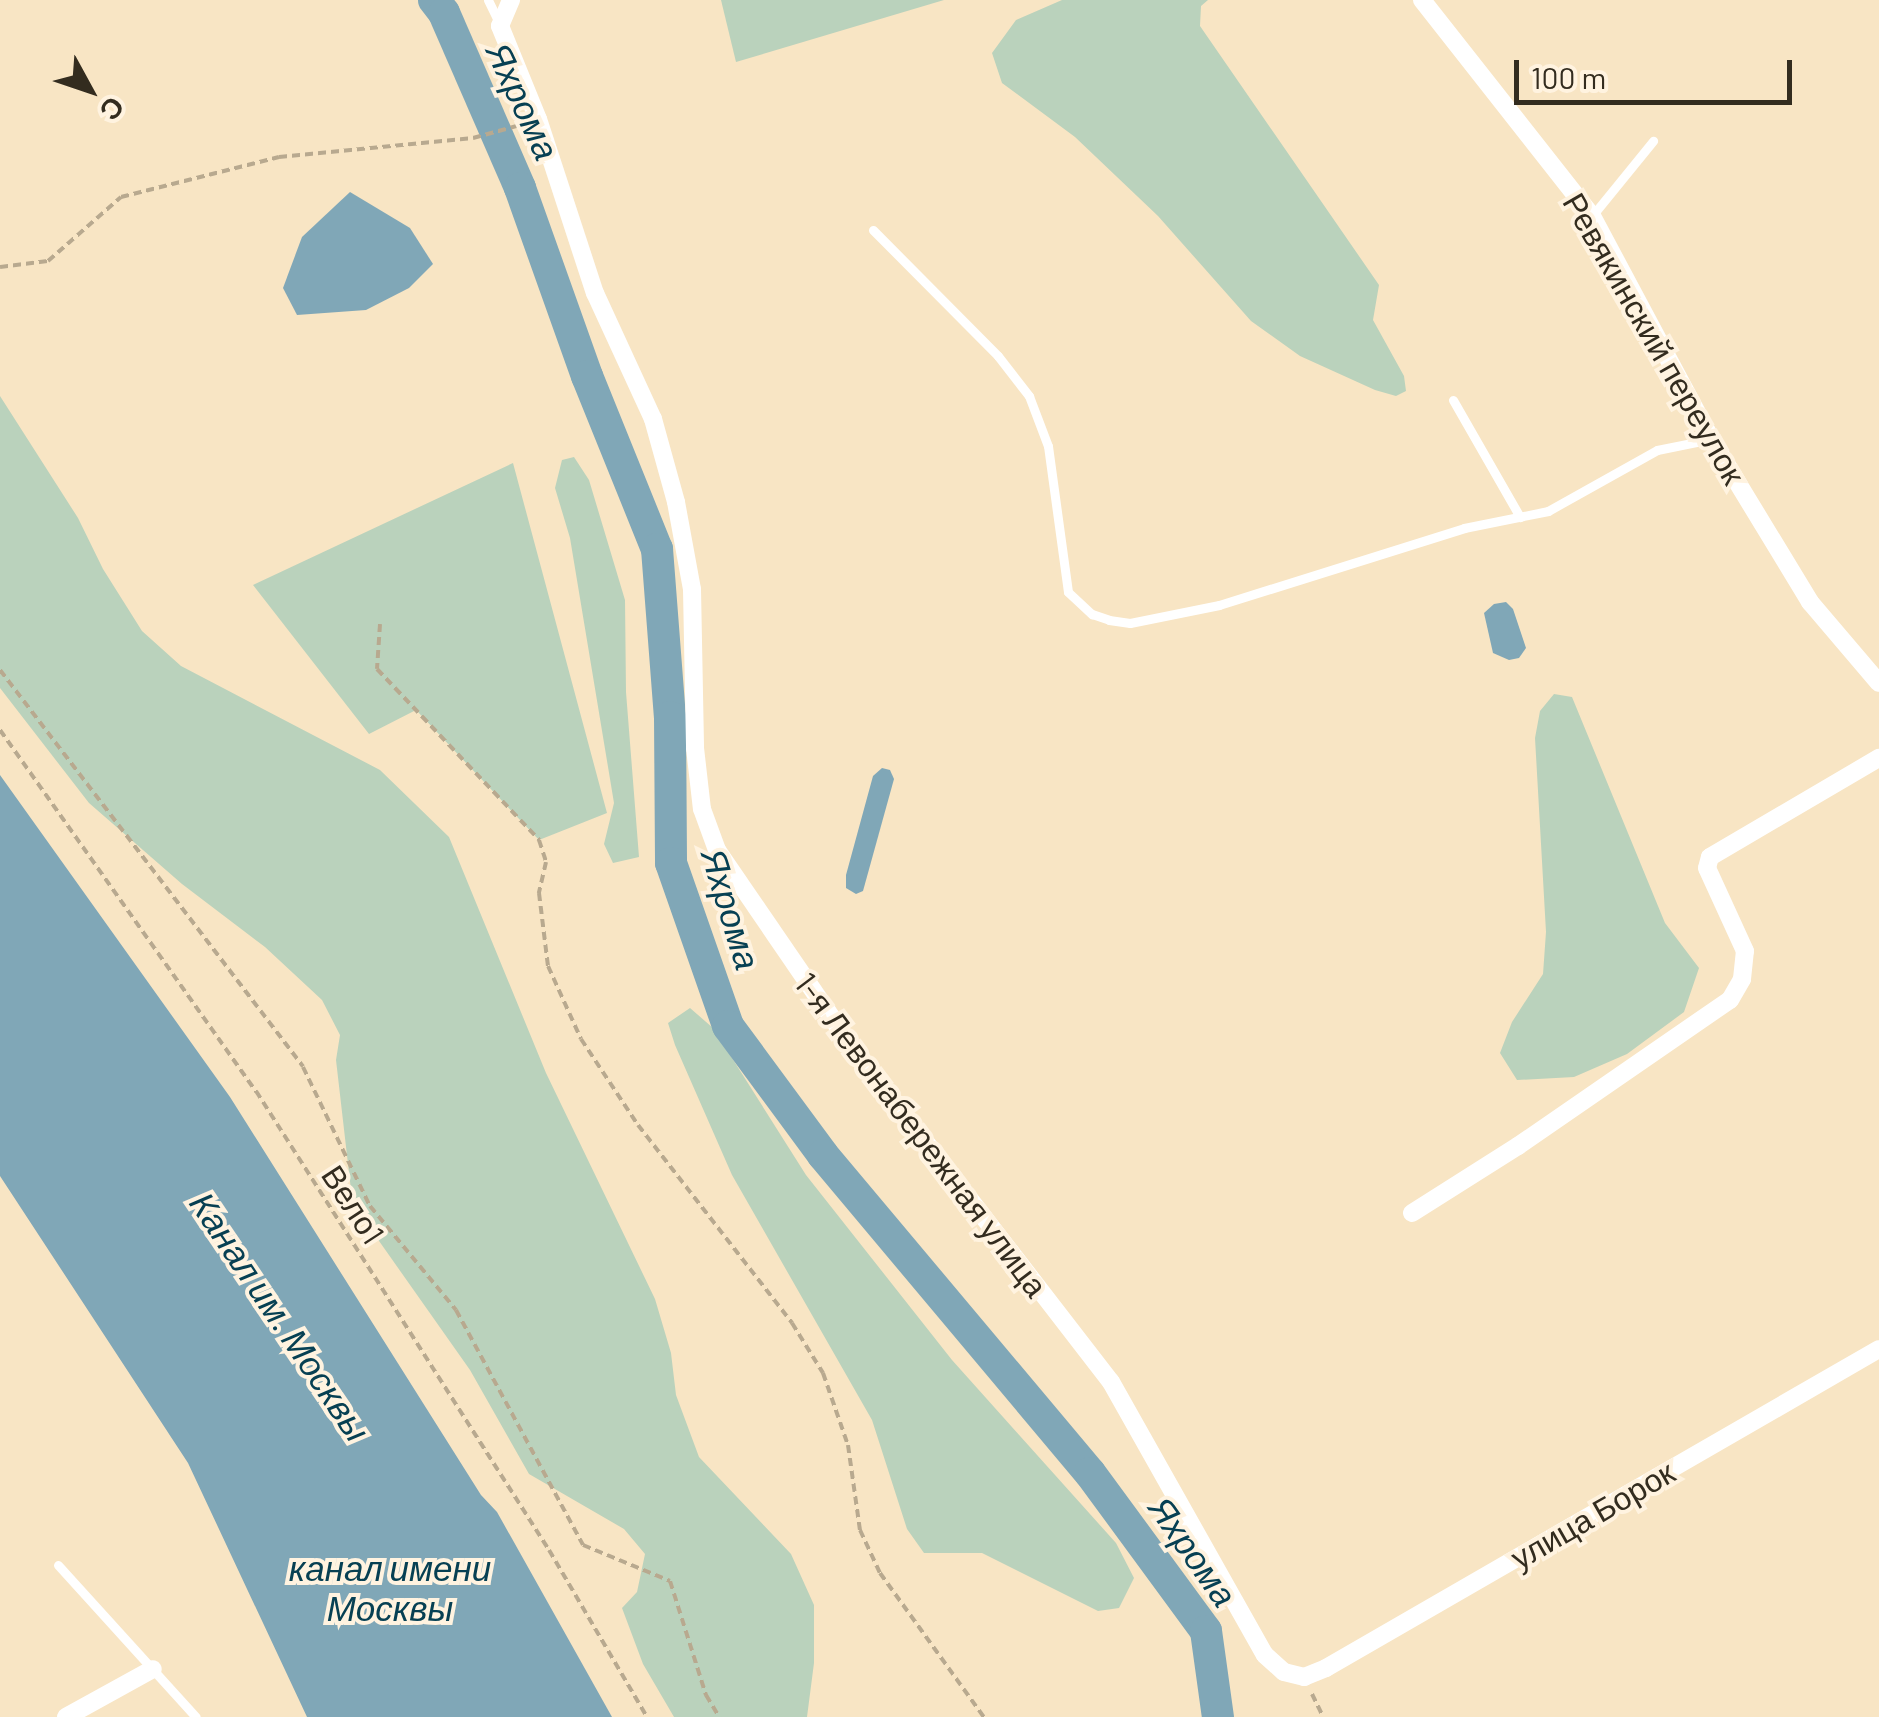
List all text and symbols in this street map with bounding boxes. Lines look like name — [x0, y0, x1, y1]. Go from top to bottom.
water label: Яхрома — [479, 36, 569, 166]
north arrow — [40, 40, 140, 140]
scale bar — [1519, 40, 1796, 102]
text: 100 m — [1531, 59, 1606, 95]
text: С — [93, 91, 133, 128]
street label: Ревякинский переулок — [1556, 186, 1754, 490]
water label: Яхрома — [694, 844, 770, 974]
street label: 1-я Левонабережная улица — [788, 964, 1056, 1304]
street label: Вело1 — [314, 1157, 394, 1251]
water label: Канал им. Москвы — [182, 1183, 380, 1449]
street label: улица Борок — [1503, 1452, 1681, 1576]
water label: Яхрома — [1141, 1488, 1247, 1614]
water label: канал имени Москвы — [289, 1546, 491, 1628]

